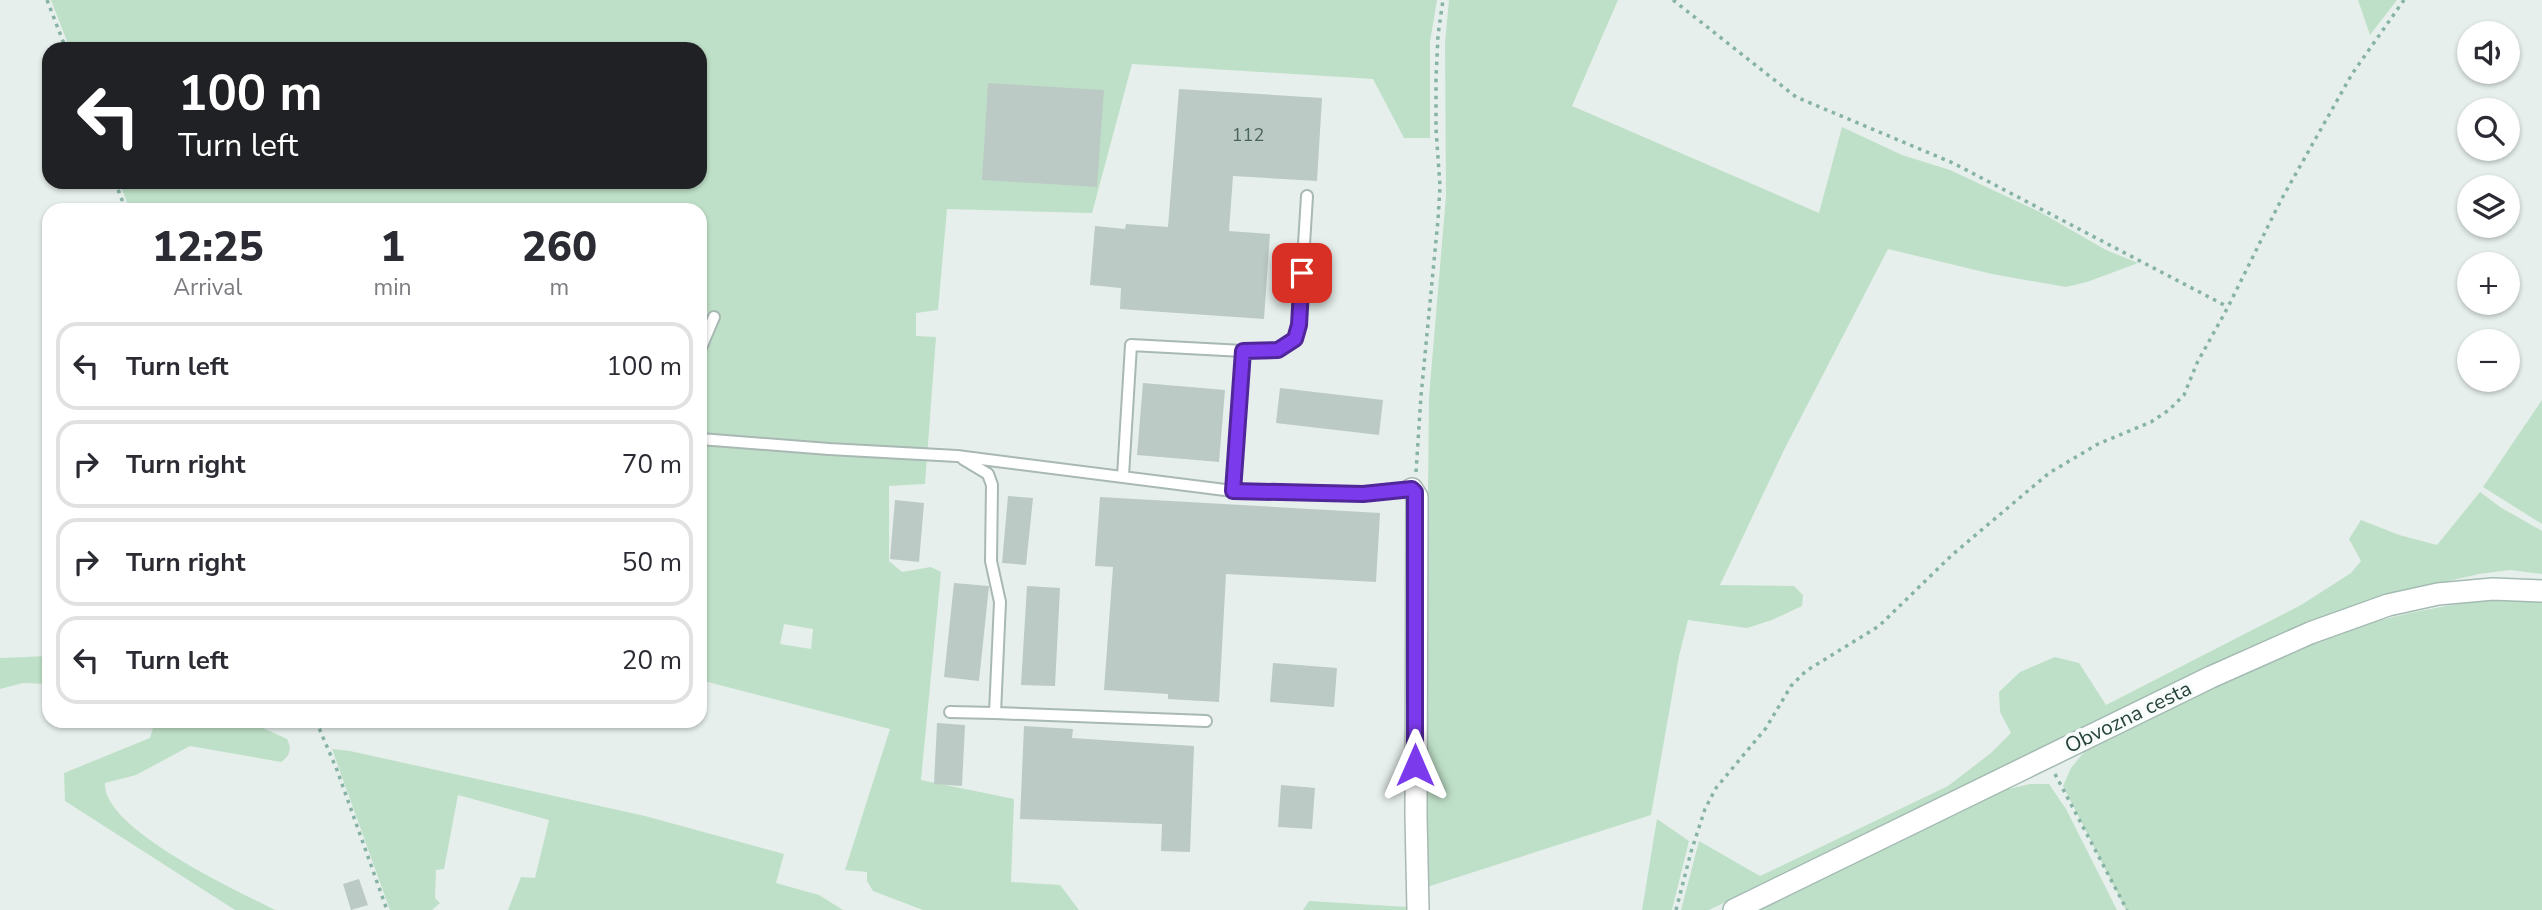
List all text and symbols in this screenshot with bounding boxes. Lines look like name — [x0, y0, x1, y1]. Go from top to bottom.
map controls — [2457, 21, 2520, 392]
button: sound — [2457, 21, 2520, 84]
text: 100 m — [178, 60, 322, 127]
icon: left — [63, 70, 154, 161]
button: search — [2457, 98, 2520, 161]
house number: 112 — [1232, 123, 1264, 147]
text: Turn left — [178, 124, 298, 167]
button: layers — [2457, 175, 2520, 238]
text: 12:25 — [152, 219, 264, 276]
text: 1 — [380, 219, 405, 276]
text: 260 — [522, 219, 597, 276]
pin — [1272, 243, 1332, 303]
button: + — [2457, 252, 2520, 315]
icon: arrive — [1283, 254, 1321, 292]
text: Arrival — [173, 272, 242, 303]
text: min — [374, 272, 412, 303]
text: m — [549, 272, 569, 303]
button: − — [2457, 329, 2520, 392]
icon: left — [67, 347, 105, 385]
text: Turn left — [126, 349, 229, 384]
text: 100 m — [606, 349, 682, 384]
icon: right — [67, 445, 105, 483]
text: Turn right — [126, 447, 245, 482]
text: 70 m — [622, 447, 682, 482]
icon: right — [67, 543, 105, 581]
text: Turn right — [126, 545, 245, 580]
text: 50 m — [622, 545, 682, 580]
icon: left — [67, 641, 105, 679]
text: Turn left — [126, 643, 229, 678]
text: 20 m — [622, 643, 682, 678]
street label: Obvozna cesta — [2060, 674, 2196, 760]
position arrow — [1378, 728, 1452, 802]

